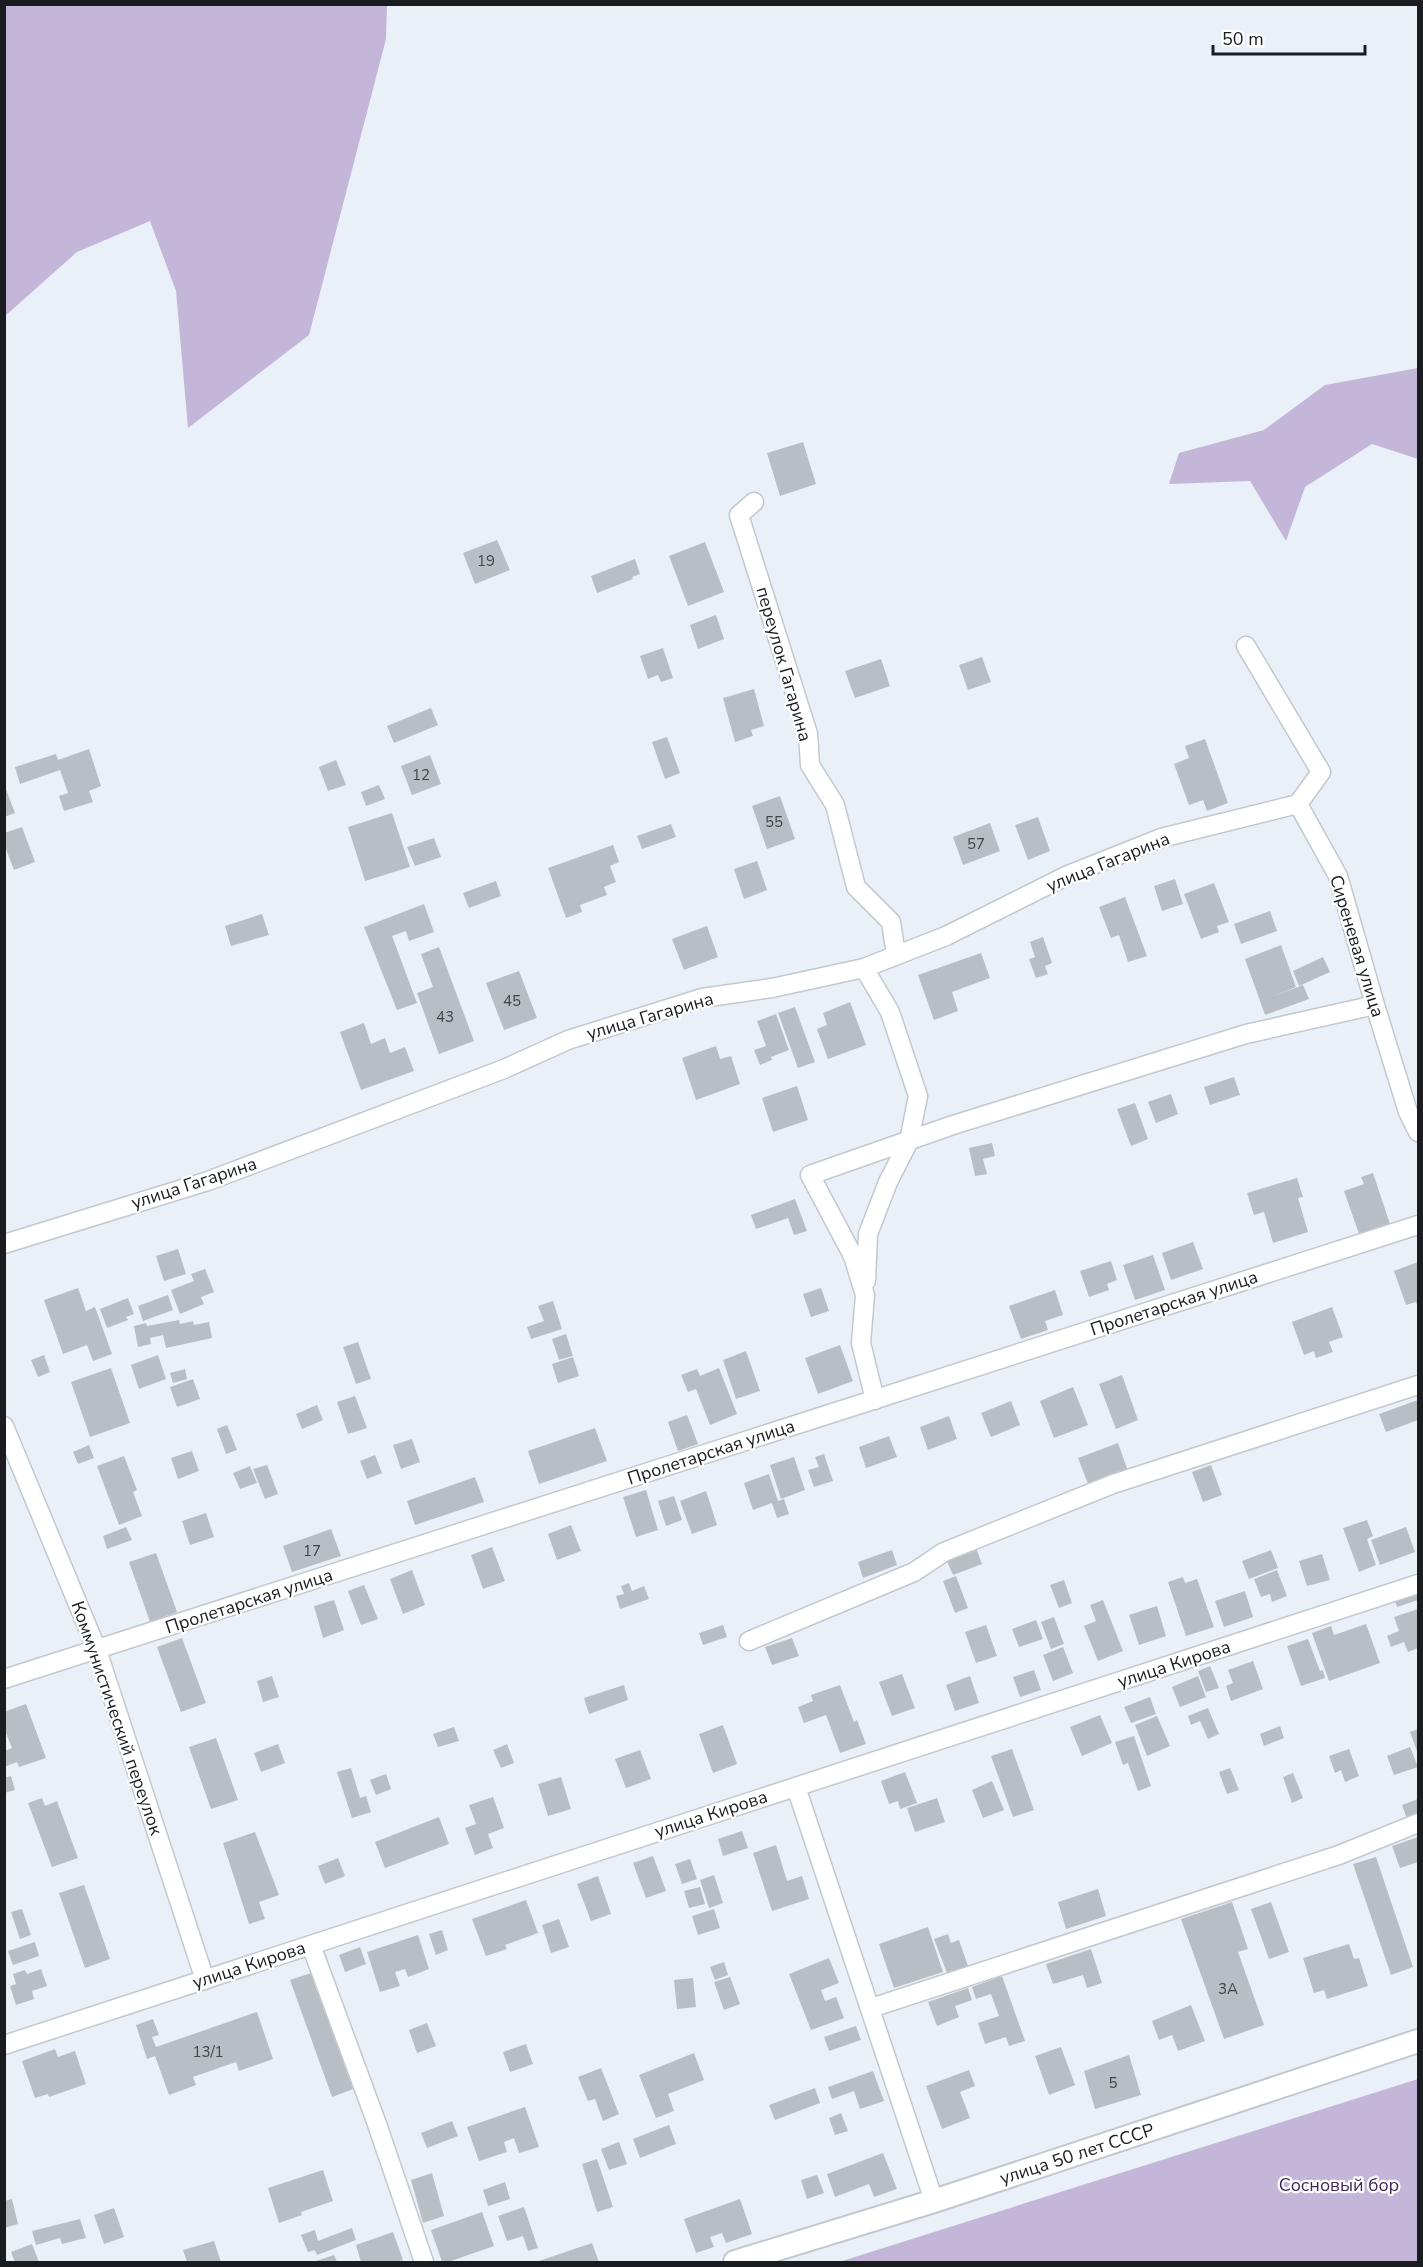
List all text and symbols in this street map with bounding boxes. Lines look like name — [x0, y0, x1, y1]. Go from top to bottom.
scale bar — [1213, 18, 1364, 56]
text: 50 m — [1222, 27, 1264, 51]
house number: 19 — [477, 551, 495, 571]
street label: переулок Гагарина — [750, 584, 818, 744]
house number: 12 — [412, 765, 430, 785]
house number: 55 — [765, 812, 783, 832]
street label: улица Гагарина — [1043, 826, 1173, 898]
house number: 57 — [967, 834, 985, 854]
street label: Сиреневая улица — [1324, 872, 1390, 1020]
street label: улица Гагарина — [584, 986, 716, 1046]
house number: 45 — [503, 991, 521, 1011]
house number: 43 — [436, 1007, 454, 1027]
street label: улица Гагарина — [128, 1151, 260, 1215]
street label: Пролетарская улица — [1087, 1265, 1261, 1341]
street label: Пролетарская улица — [624, 1414, 798, 1490]
house number: 17 — [303, 1541, 321, 1561]
street label: Пролетарская улица — [162, 1563, 336, 1639]
street label: Коммунистический переулок — [66, 1598, 169, 1839]
street label: улица Кирова — [1115, 1634, 1233, 1694]
street label: улица Кирова — [652, 1784, 770, 1844]
street label: улица Кирова — [190, 1935, 308, 1995]
house number: 3А — [1218, 1979, 1238, 1999]
house number: 13/1 — [192, 2042, 224, 2062]
house number: 5 — [1108, 2073, 1118, 2093]
street label: улица 50 лет СССР — [997, 2118, 1157, 2190]
park label: Сосновый бор — [1279, 2173, 1399, 2197]

